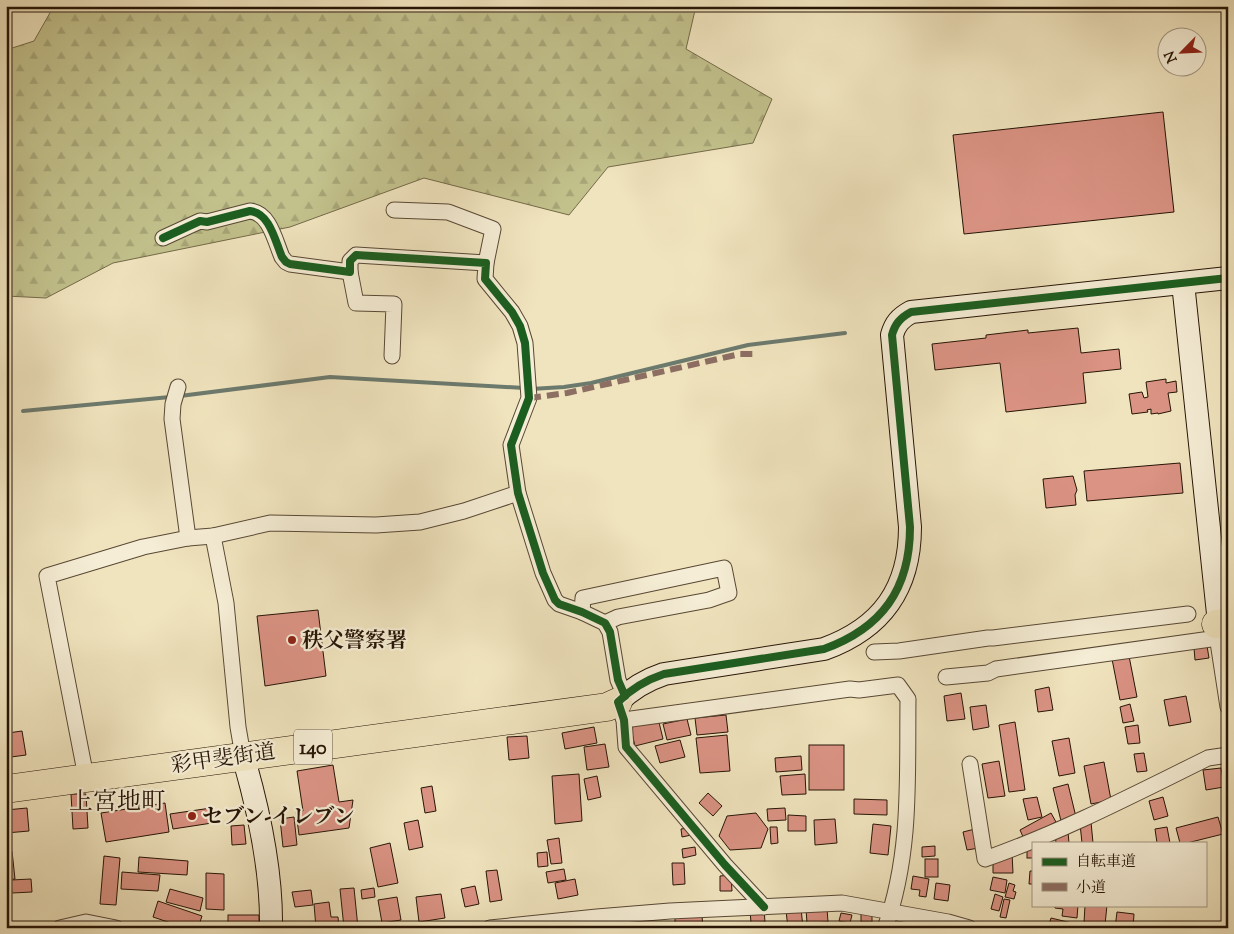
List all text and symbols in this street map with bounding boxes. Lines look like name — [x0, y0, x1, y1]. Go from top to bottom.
north arrow — [1156, 28, 1206, 78]
text: N — [1161, 47, 1183, 66]
place label: 秩父警察署 — [302, 627, 407, 657]
marker: 秩父警察署 — [286, 634, 298, 646]
road number: 140 — [294, 730, 332, 764]
street label: 彩甲斐街道 — [169, 738, 277, 782]
district label: 上宮地町 — [69, 786, 165, 820]
place label: セブン-イレブン — [202, 803, 354, 833]
marker: セブン-イレブン — [186, 810, 198, 822]
legend — [1032, 842, 1206, 906]
text: 自転車道 — [1076, 852, 1136, 873]
text: 小道 — [1076, 878, 1106, 899]

